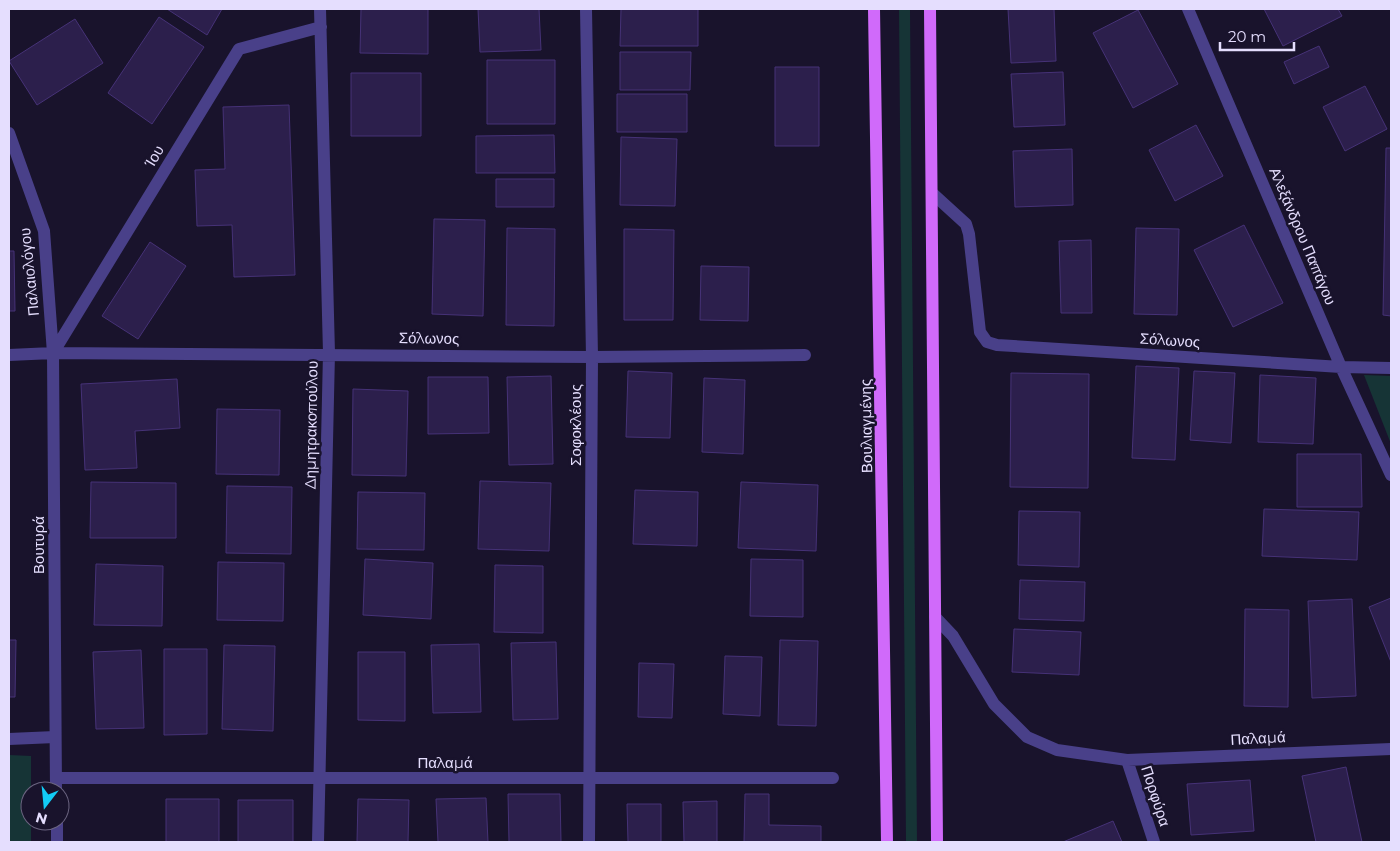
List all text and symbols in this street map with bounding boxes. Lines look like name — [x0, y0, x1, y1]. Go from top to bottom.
scale bar — [1220, 20, 1294, 52]
text: 20 m — [1228, 27, 1266, 46]
street label: Ίου — [140, 142, 168, 171]
street label: Αλεξάνδρου Παπάγου — [1265, 164, 1341, 308]
street label: Παλαιολόγου — [15, 227, 43, 317]
street label: Σόλωνος — [399, 328, 459, 348]
street label: Σόλωνος — [1139, 328, 1201, 352]
street label: Δημητρακοπούλου — [300, 361, 322, 489]
street label: Βουλιαγμένης — [856, 379, 876, 473]
street label: Σοφοκλέους — [566, 384, 585, 466]
street label: Βουτυρά — [29, 516, 48, 574]
street label: Παλαμά — [1230, 727, 1286, 749]
street label: Παλαμά — [417, 753, 473, 772]
street label: Πορφύρα — [1137, 763, 1175, 829]
north arrow — [20, 781, 70, 831]
text: N — [33, 808, 49, 829]

